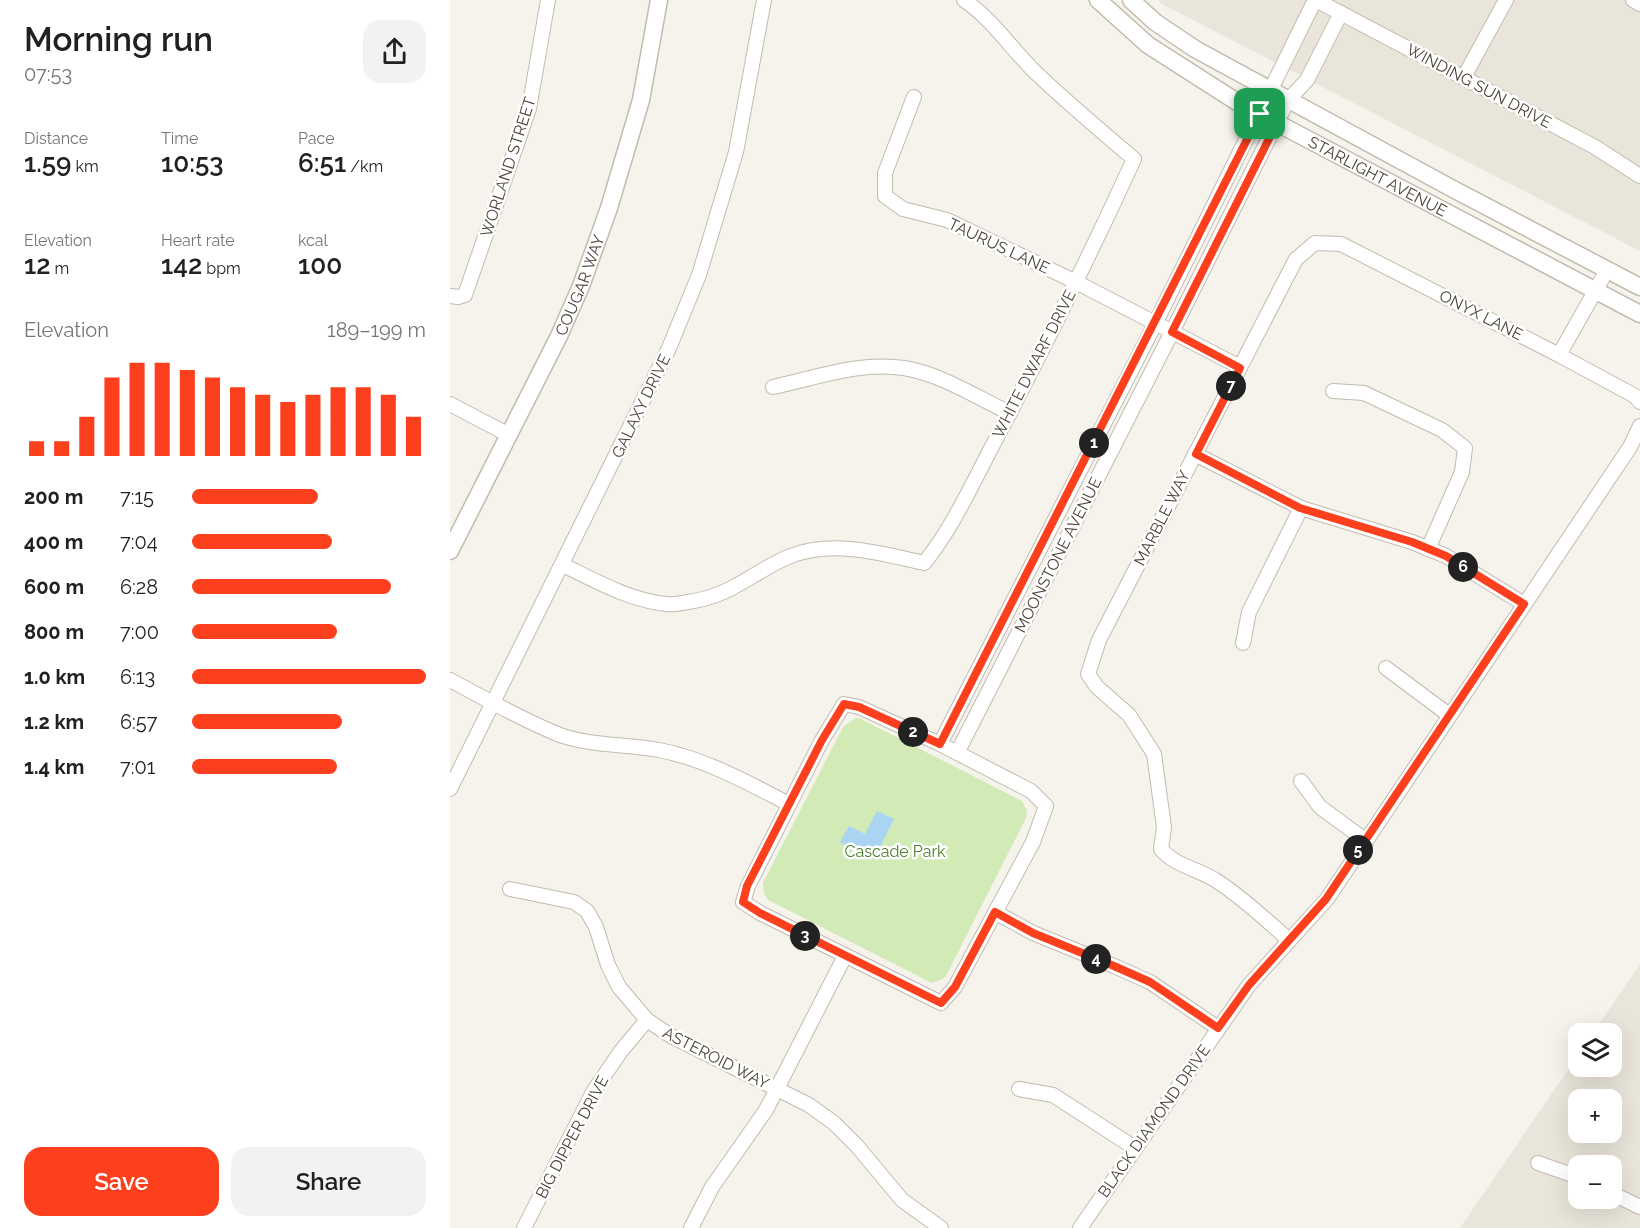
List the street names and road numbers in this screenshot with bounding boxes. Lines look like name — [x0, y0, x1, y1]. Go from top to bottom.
street label: WINDING SUN DRIVE — [1403, 40, 1555, 132]
street label: WORLAND STREET — [476, 94, 540, 239]
street label: STARLIGHT AVENUE — [1305, 132, 1450, 220]
street label: TAURUS LANE — [945, 214, 1053, 278]
street label: COUGAR WAY — [551, 232, 608, 339]
street label: WHITE DWARF DRIVE — [988, 286, 1080, 441]
street label: ONYX LANE — [1436, 286, 1526, 344]
street label: GALAXY DRIVE — [608, 351, 674, 461]
street label: MARBLE WAY — [1130, 467, 1194, 569]
street label: MOONSTONE AVENUE — [1011, 474, 1106, 636]
street label: ASTEROID WAY — [660, 1023, 773, 1093]
street label: BLACK DIAMOND DRIVE — [1094, 1041, 1214, 1201]
street label: BIG DIPPER DRIVE — [532, 1072, 612, 1202]

